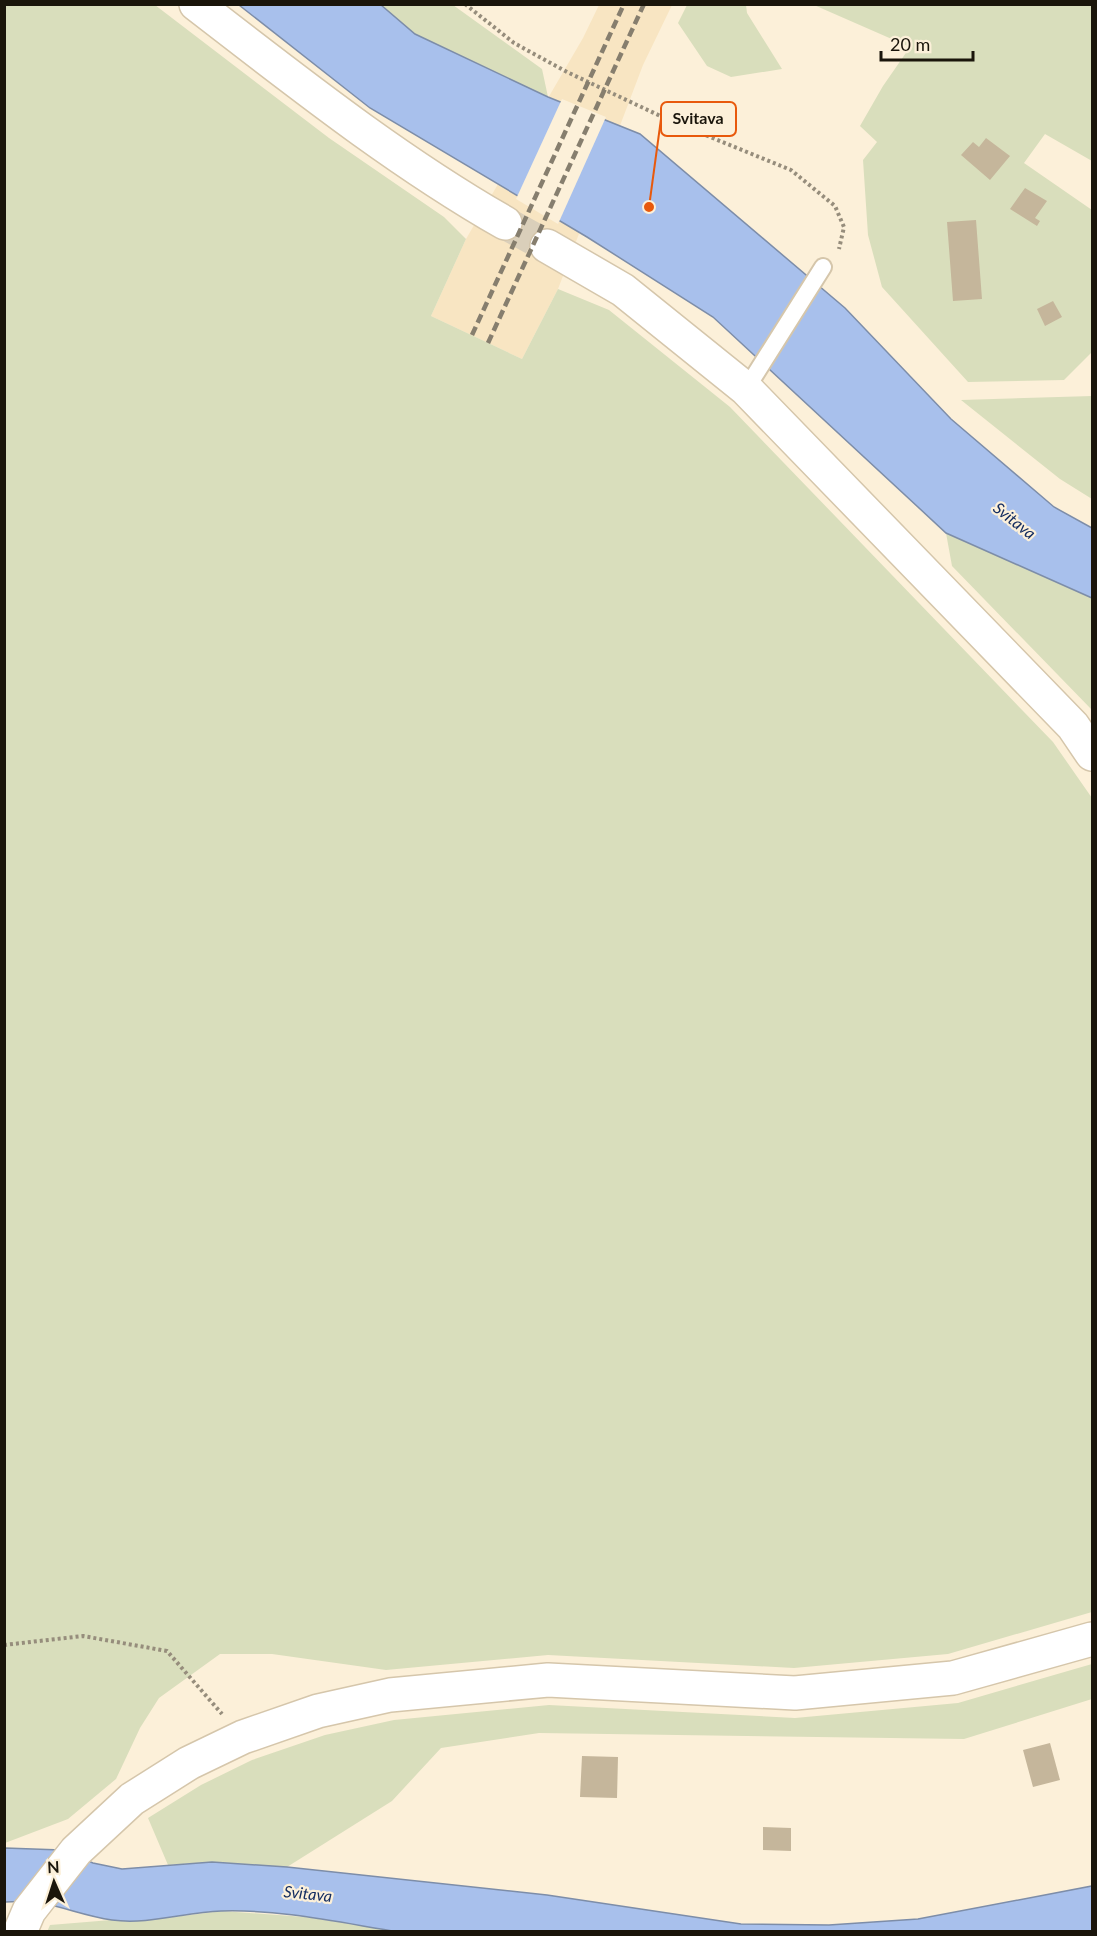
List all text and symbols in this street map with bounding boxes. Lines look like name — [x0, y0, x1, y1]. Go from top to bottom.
scale bar — [881, 24, 972, 62]
text: 20 m — [890, 33, 930, 55]
callout: Svitava — [661, 102, 736, 136]
text: Svitava — [672, 108, 724, 127]
water label: Svitava — [990, 498, 1040, 542]
north arrow — [24, 1852, 84, 1912]
text: N — [47, 1857, 60, 1876]
water label: Svitava — [283, 1881, 333, 1905]

